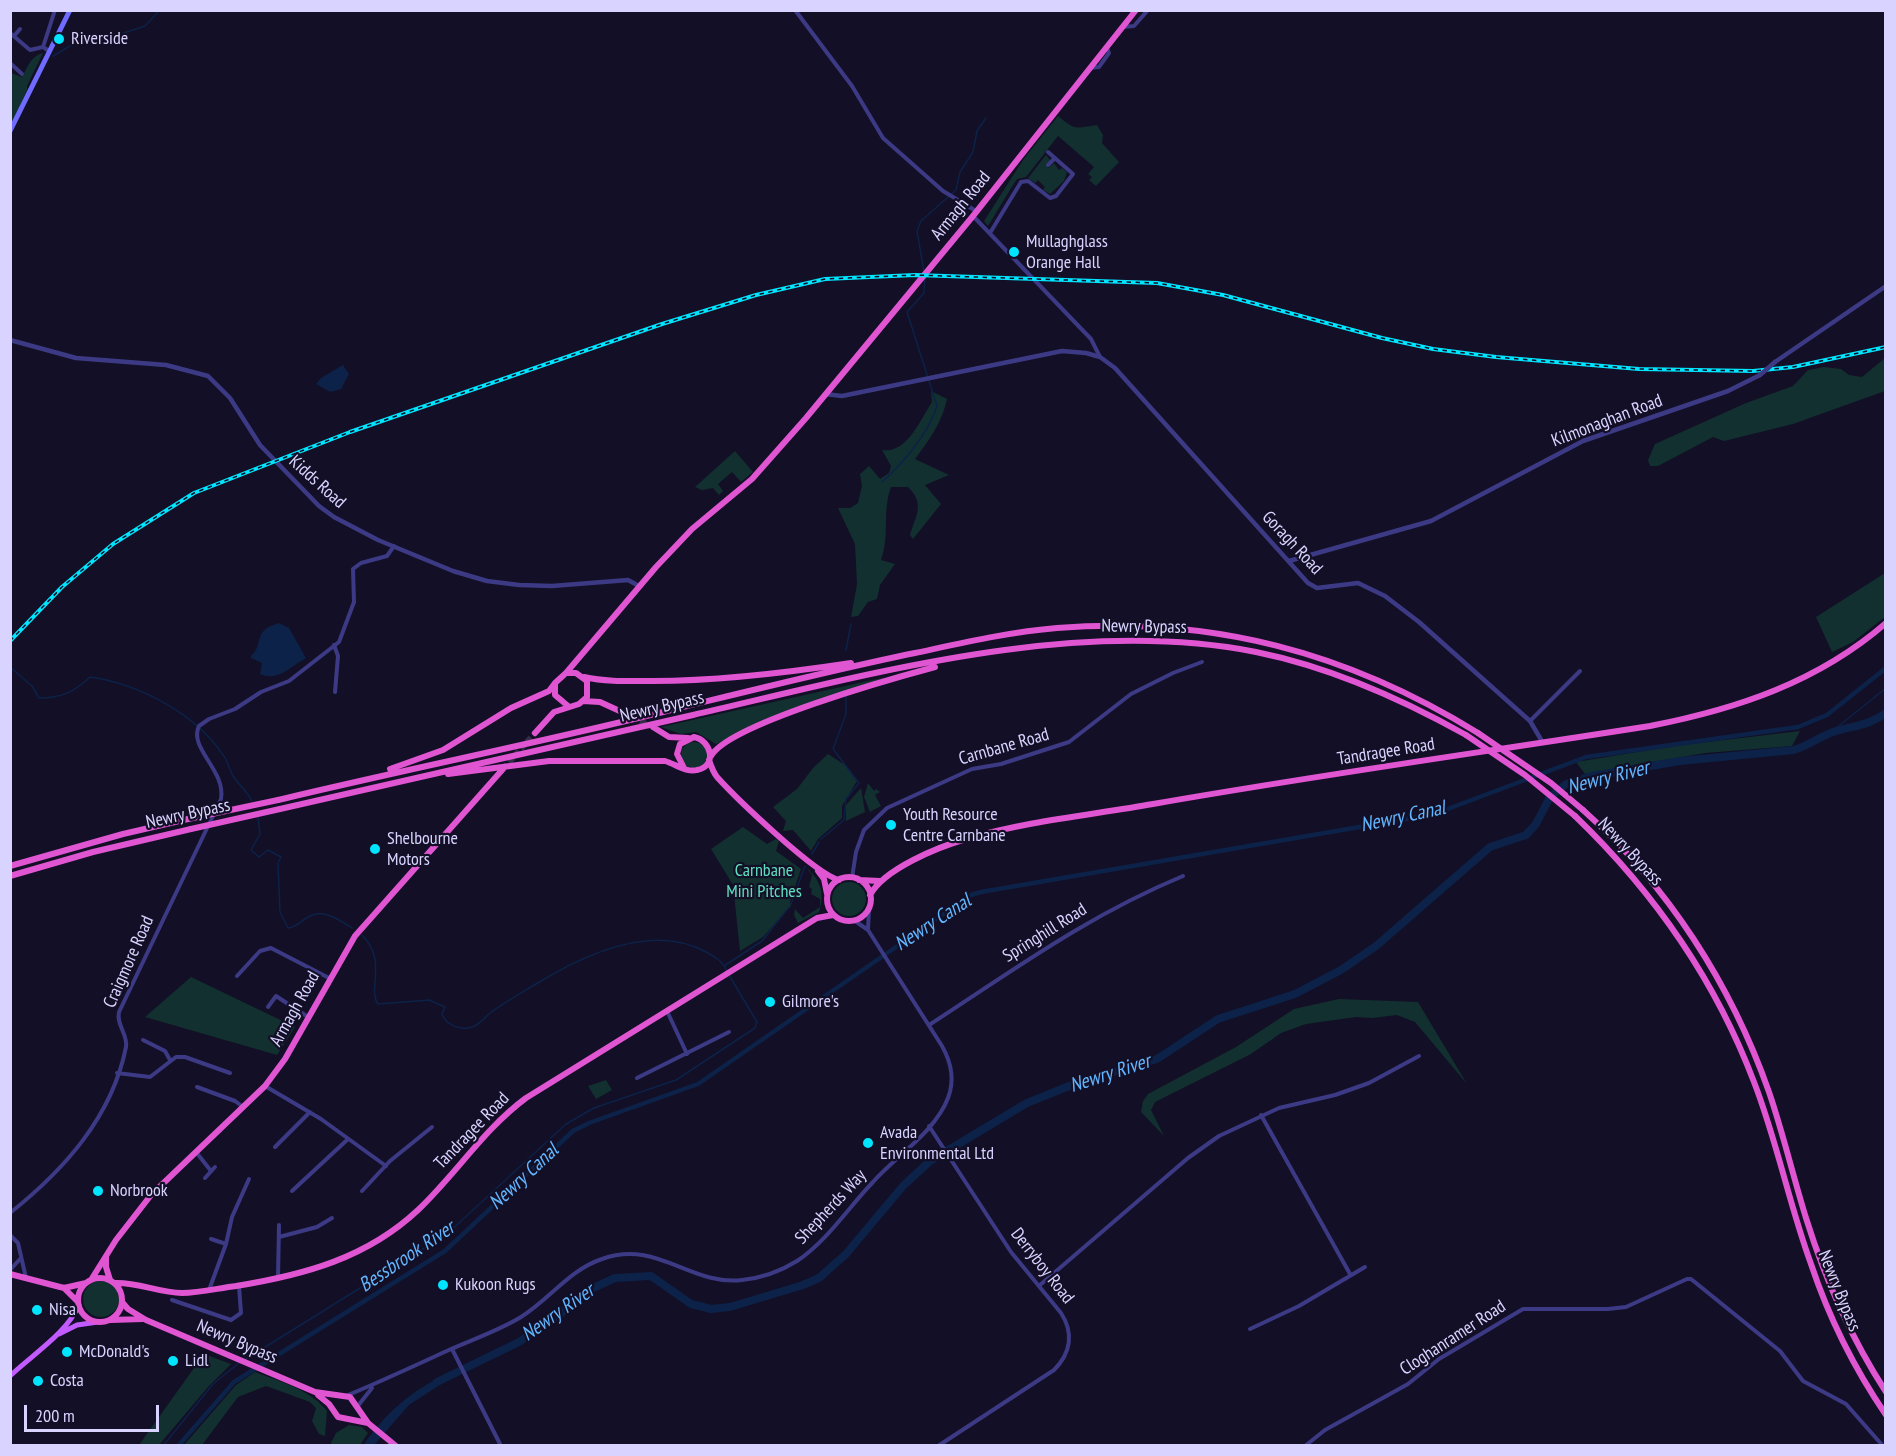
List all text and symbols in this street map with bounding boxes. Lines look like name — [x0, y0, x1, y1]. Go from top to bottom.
place label: Riverside — [71, 28, 128, 50]
marker: Riverside — [52, 32, 66, 46]
street label: Armagh Road — [927, 167, 995, 245]
place label: Mullaghglass Orange Hall — [1026, 231, 1108, 274]
marker: Mullaghglass Orange Hall — [1007, 245, 1021, 259]
street label: Kilmonaghan Road — [1549, 390, 1665, 452]
street label: Kidds Road — [284, 451, 350, 513]
street label: Goragh Road — [1257, 507, 1327, 579]
street label: Newry Bypass — [1101, 615, 1187, 639]
street label: Newry Bypass — [618, 687, 706, 727]
street label: Carnbane Road — [956, 724, 1052, 770]
street label: Tandragee Road — [1336, 734, 1436, 770]
water label: Newry River — [1565, 756, 1651, 800]
street label: Newry Bypass — [144, 795, 232, 833]
water label: Newry Canal — [1358, 796, 1448, 838]
place label: Youth Resource Centre Carnbane — [903, 804, 1006, 846]
street label: Newry Bypass — [1593, 813, 1667, 891]
marker: Youth Resource Centre Carnbane — [884, 818, 898, 832]
place label: Shelbourne Motors — [387, 828, 458, 870]
marker: Shelbourne Motors — [368, 842, 382, 856]
park label: Carnbane Mini Pitches — [726, 860, 802, 902]
water label: Newry Canal — [890, 889, 976, 957]
street label: Springhill Road — [999, 899, 1091, 967]
street label: Craigmore Road — [99, 913, 159, 1011]
street label: Armagh Road — [266, 968, 324, 1050]
place label: Gilmore's — [782, 991, 839, 1013]
marker: Gilmore's — [763, 995, 777, 1009]
water label: Newry River — [1067, 1050, 1153, 1098]
street label: Tandragee Road — [430, 1088, 514, 1174]
place label: Avada Environmental Ltd — [880, 1122, 994, 1164]
marker: Avada Environmental Ltd — [861, 1136, 875, 1150]
water label: Newry Canal — [484, 1139, 564, 1215]
street label: Shepherds Way — [791, 1165, 871, 1249]
place label: Norbrook — [110, 1180, 168, 1202]
marker: Norbrook — [91, 1184, 105, 1198]
water label: Bessbrook River — [355, 1216, 459, 1298]
street label: Derryboy Road — [1006, 1224, 1078, 1308]
street label: Newry Bypass — [1813, 1247, 1865, 1335]
place label: Kukoon Rugs — [455, 1274, 536, 1296]
marker: Kukoon Rugs — [436, 1278, 450, 1292]
water label: Newry River — [517, 1279, 599, 1347]
street label: Cloghanramer Road — [1396, 1296, 1510, 1380]
place label: Nisa — [49, 1299, 76, 1321]
marker: Nisa — [30, 1303, 44, 1317]
street label: Newry Bypass — [193, 1315, 281, 1369]
place label: McDonald's — [79, 1341, 150, 1363]
marker: McDonald's — [60, 1345, 74, 1359]
place label: Lidl — [185, 1350, 208, 1372]
marker: Lidl — [166, 1354, 180, 1368]
place label: Costa — [50, 1370, 84, 1392]
marker: Costa — [31, 1374, 45, 1388]
scale bar — [27, 1393, 162, 1431]
text: 200 m — [35, 1404, 75, 1427]

